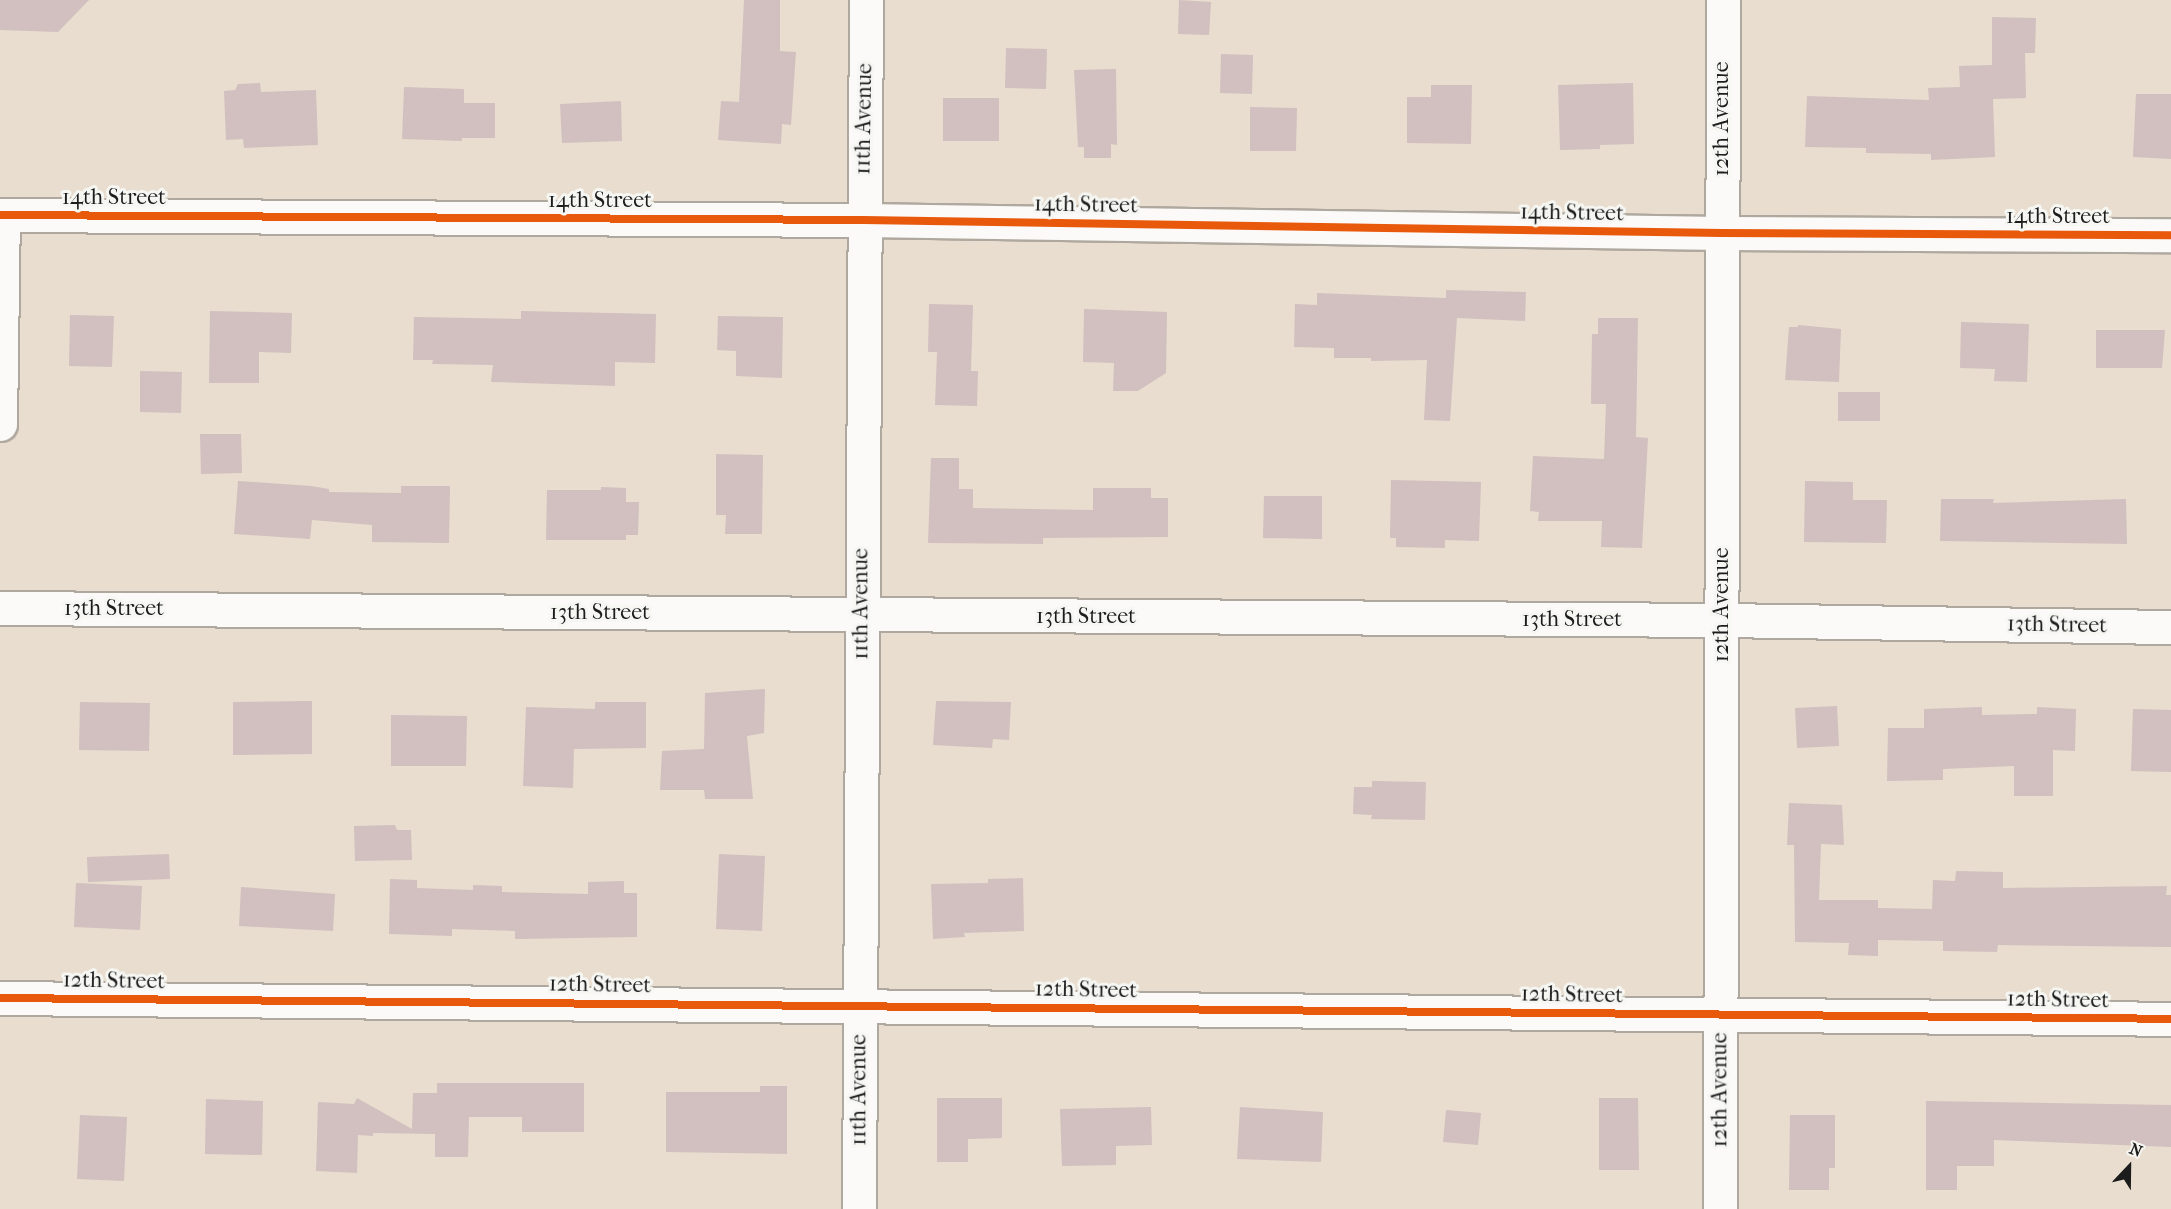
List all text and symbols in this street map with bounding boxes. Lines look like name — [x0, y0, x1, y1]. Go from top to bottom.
street label: 12th Avenue — [1709, 61, 1735, 177]
street label: 11th Avenue — [850, 63, 878, 175]
street label: 14th Street — [62, 185, 166, 211]
street label: 14th Street — [548, 188, 652, 214]
street label: 14th Street — [1034, 191, 1138, 219]
street label: 14th Street — [1520, 199, 1624, 227]
street label: 14th Street — [2006, 204, 2110, 230]
street label: 12th Avenue — [1709, 547, 1735, 663]
street label: 11th Avenue — [848, 548, 874, 660]
street label: 13th Street — [64, 596, 164, 622]
street label: 13th Street — [550, 600, 650, 626]
street label: 13th Street — [1036, 604, 1136, 630]
street label: 13th Street — [1522, 607, 1622, 633]
street label: 13th Street — [2007, 611, 2107, 639]
street label: 12th Street — [63, 967, 165, 995]
street label: 12th Street — [549, 971, 651, 999]
street label: 12th Street — [1035, 976, 1137, 1004]
street label: 12th Street — [1521, 981, 1623, 1009]
street label: 12th Street — [2007, 986, 2109, 1014]
street label: 12th Avenue — [1707, 1032, 1733, 1148]
street label: 11th Avenue — [846, 1034, 872, 1146]
north arrow — [2099, 1137, 2159, 1197]
text: N — [2127, 1139, 2145, 1161]

